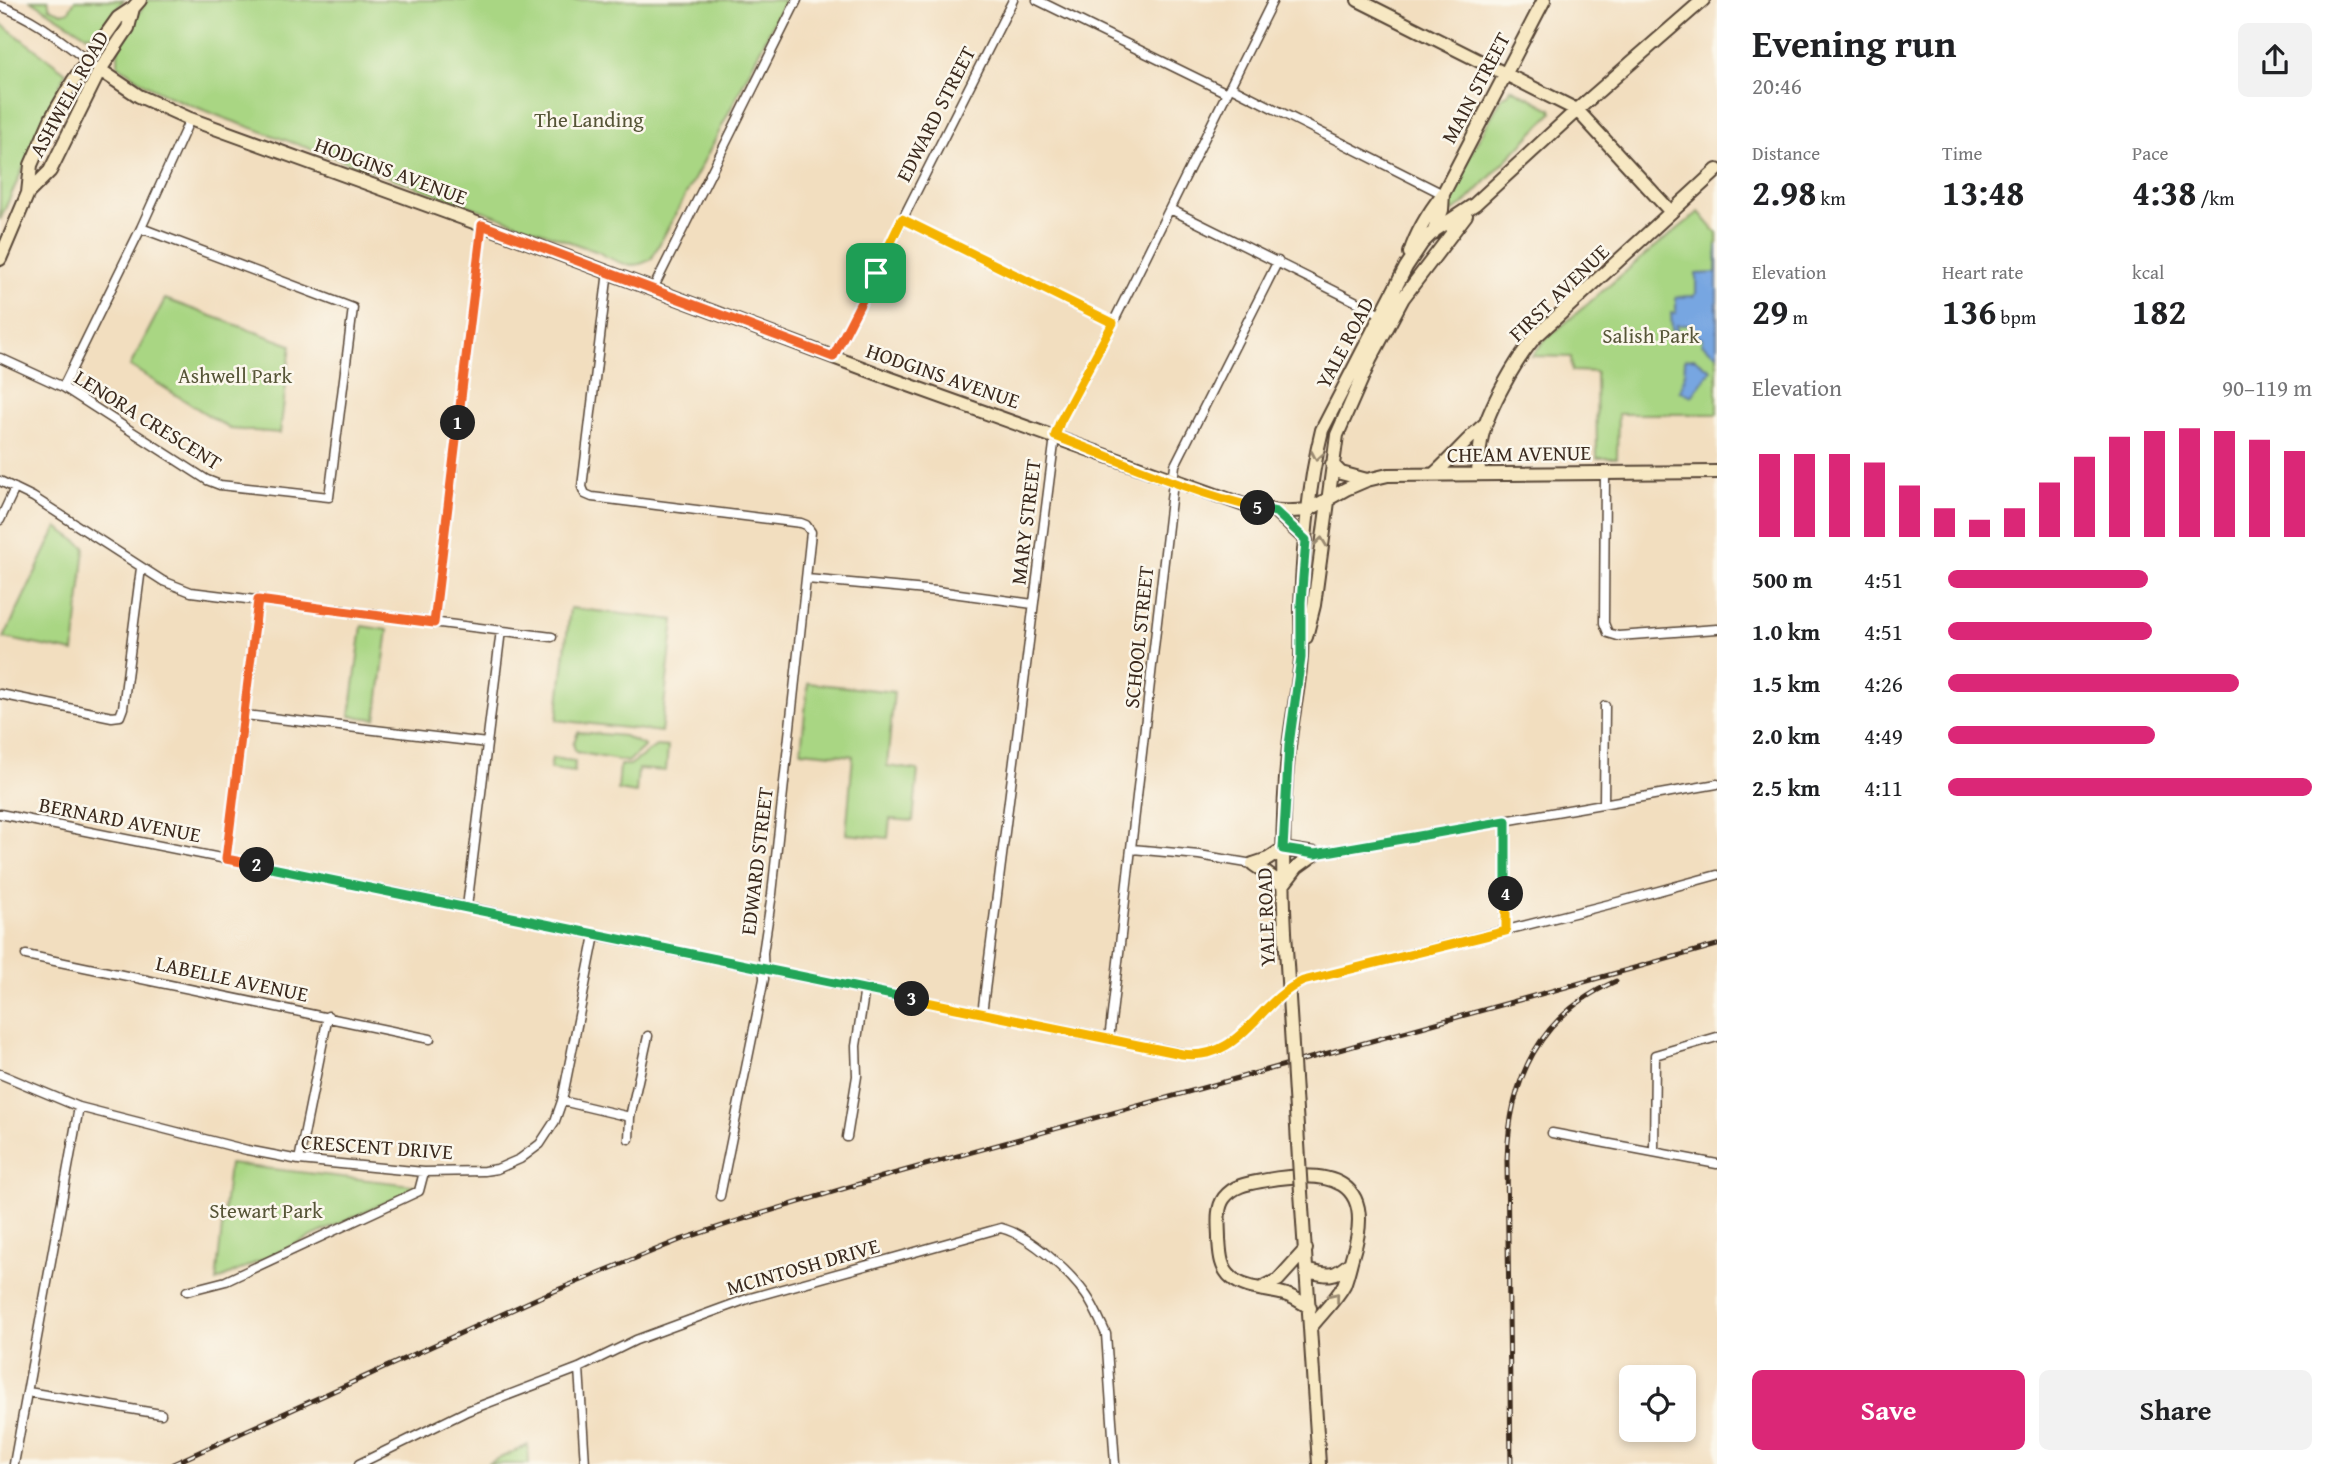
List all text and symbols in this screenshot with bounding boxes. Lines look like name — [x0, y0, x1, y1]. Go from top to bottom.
text: Evening run — [1752, 15, 1956, 71]
button: share — [2238, 23, 2312, 97]
street label: ASHWELL ROAD — [21, 25, 116, 163]
street label: MAIN STREET — [1433, 26, 1518, 149]
street label: EDWARD STREET — [888, 40, 983, 187]
text: 20:46 — [1752, 69, 1802, 102]
park label: The Landing — [534, 104, 644, 135]
street label: HODGINS AVENUE — [310, 129, 472, 213]
text: Distance — [1752, 139, 1820, 167]
text: Time — [1942, 139, 1982, 167]
text: Pace — [2132, 139, 2169, 167]
text: 2.98 — [1752, 167, 1816, 218]
text: 13:48 — [1942, 167, 2024, 218]
text: 4:38 — [2132, 167, 2196, 218]
text: km — [1816, 184, 1846, 212]
text: /km — [2196, 184, 2235, 212]
street label: FIRST AVENUE — [1501, 236, 1616, 349]
pin — [846, 243, 906, 303]
icon: arrive — [857, 254, 895, 292]
text: Elevation — [1752, 258, 1826, 286]
text: Heart rate — [1942, 258, 2023, 286]
text: kcal — [2132, 258, 2164, 286]
text: 29 — [1752, 286, 1788, 337]
text: 136 — [1942, 286, 1996, 337]
text: 182 — [2132, 286, 2186, 337]
street label: YALE ROAD — [1308, 292, 1381, 394]
text: m — [1788, 303, 1808, 331]
text: bpm — [1996, 303, 2036, 331]
park label: Salish Park — [1602, 320, 1700, 351]
street label: HODGINS AVENUE — [862, 335, 1024, 416]
park label: Ashwell Park — [178, 360, 292, 391]
street label: LENORA CRESCENT — [69, 362, 228, 478]
text: Elevation — [1752, 371, 1842, 404]
text: 90–119 m — [2222, 371, 2312, 404]
pin: 1 — [440, 406, 476, 440]
text: 1 — [453, 408, 462, 436]
street label: CHEAM AVENUE — [1447, 437, 1592, 470]
one-way arrow — [1310, 450, 1325, 462]
street label: MARY STREET — [1002, 457, 1049, 587]
pin: 5 — [1240, 490, 1276, 526]
text: 5 — [1253, 493, 1262, 521]
one-way arrow — [1314, 537, 1329, 548]
text: 500 m — [1752, 563, 1813, 596]
text: 4:51 — [1864, 563, 1903, 596]
street label: SCHOOL STREET — [1116, 564, 1161, 710]
text: 1.0 km — [1752, 615, 1820, 648]
text: 4:51 — [1864, 615, 1903, 648]
text: 1.5 km — [1752, 667, 1820, 700]
text: 4:26 — [1864, 667, 1903, 700]
text: 2.0 km — [1752, 719, 1820, 752]
text: 4:49 — [1864, 719, 1903, 752]
text: 2.5 km — [1752, 771, 1820, 804]
text: 4:11 — [1864, 771, 1903, 804]
street label: EDWARD STREET — [732, 785, 781, 937]
street label: BERNARD AVENUE — [37, 789, 204, 850]
pin: 2 — [240, 848, 274, 882]
text: 2 — [252, 850, 261, 878]
street label: YALE ROAD — [1248, 867, 1283, 967]
pin: 4 — [1488, 876, 1524, 912]
text: 4 — [1501, 879, 1510, 907]
street label: LABELLE AVENUE — [153, 947, 311, 1010]
pin: 3 — [894, 982, 930, 1016]
text: 3 — [907, 984, 916, 1012]
street label: CRESCENT DRIVE — [300, 1126, 454, 1167]
park label: Stewart Park — [209, 1195, 323, 1226]
street label: MCINTOSH DRIVE — [723, 1230, 883, 1303]
one-way arrow — [1326, 1293, 1339, 1305]
map controls — [1619, 1365, 1696, 1442]
button: locate — [1619, 1365, 1696, 1442]
button: Save — [1752, 1370, 2025, 1450]
button: Share — [2039, 1370, 2312, 1450]

